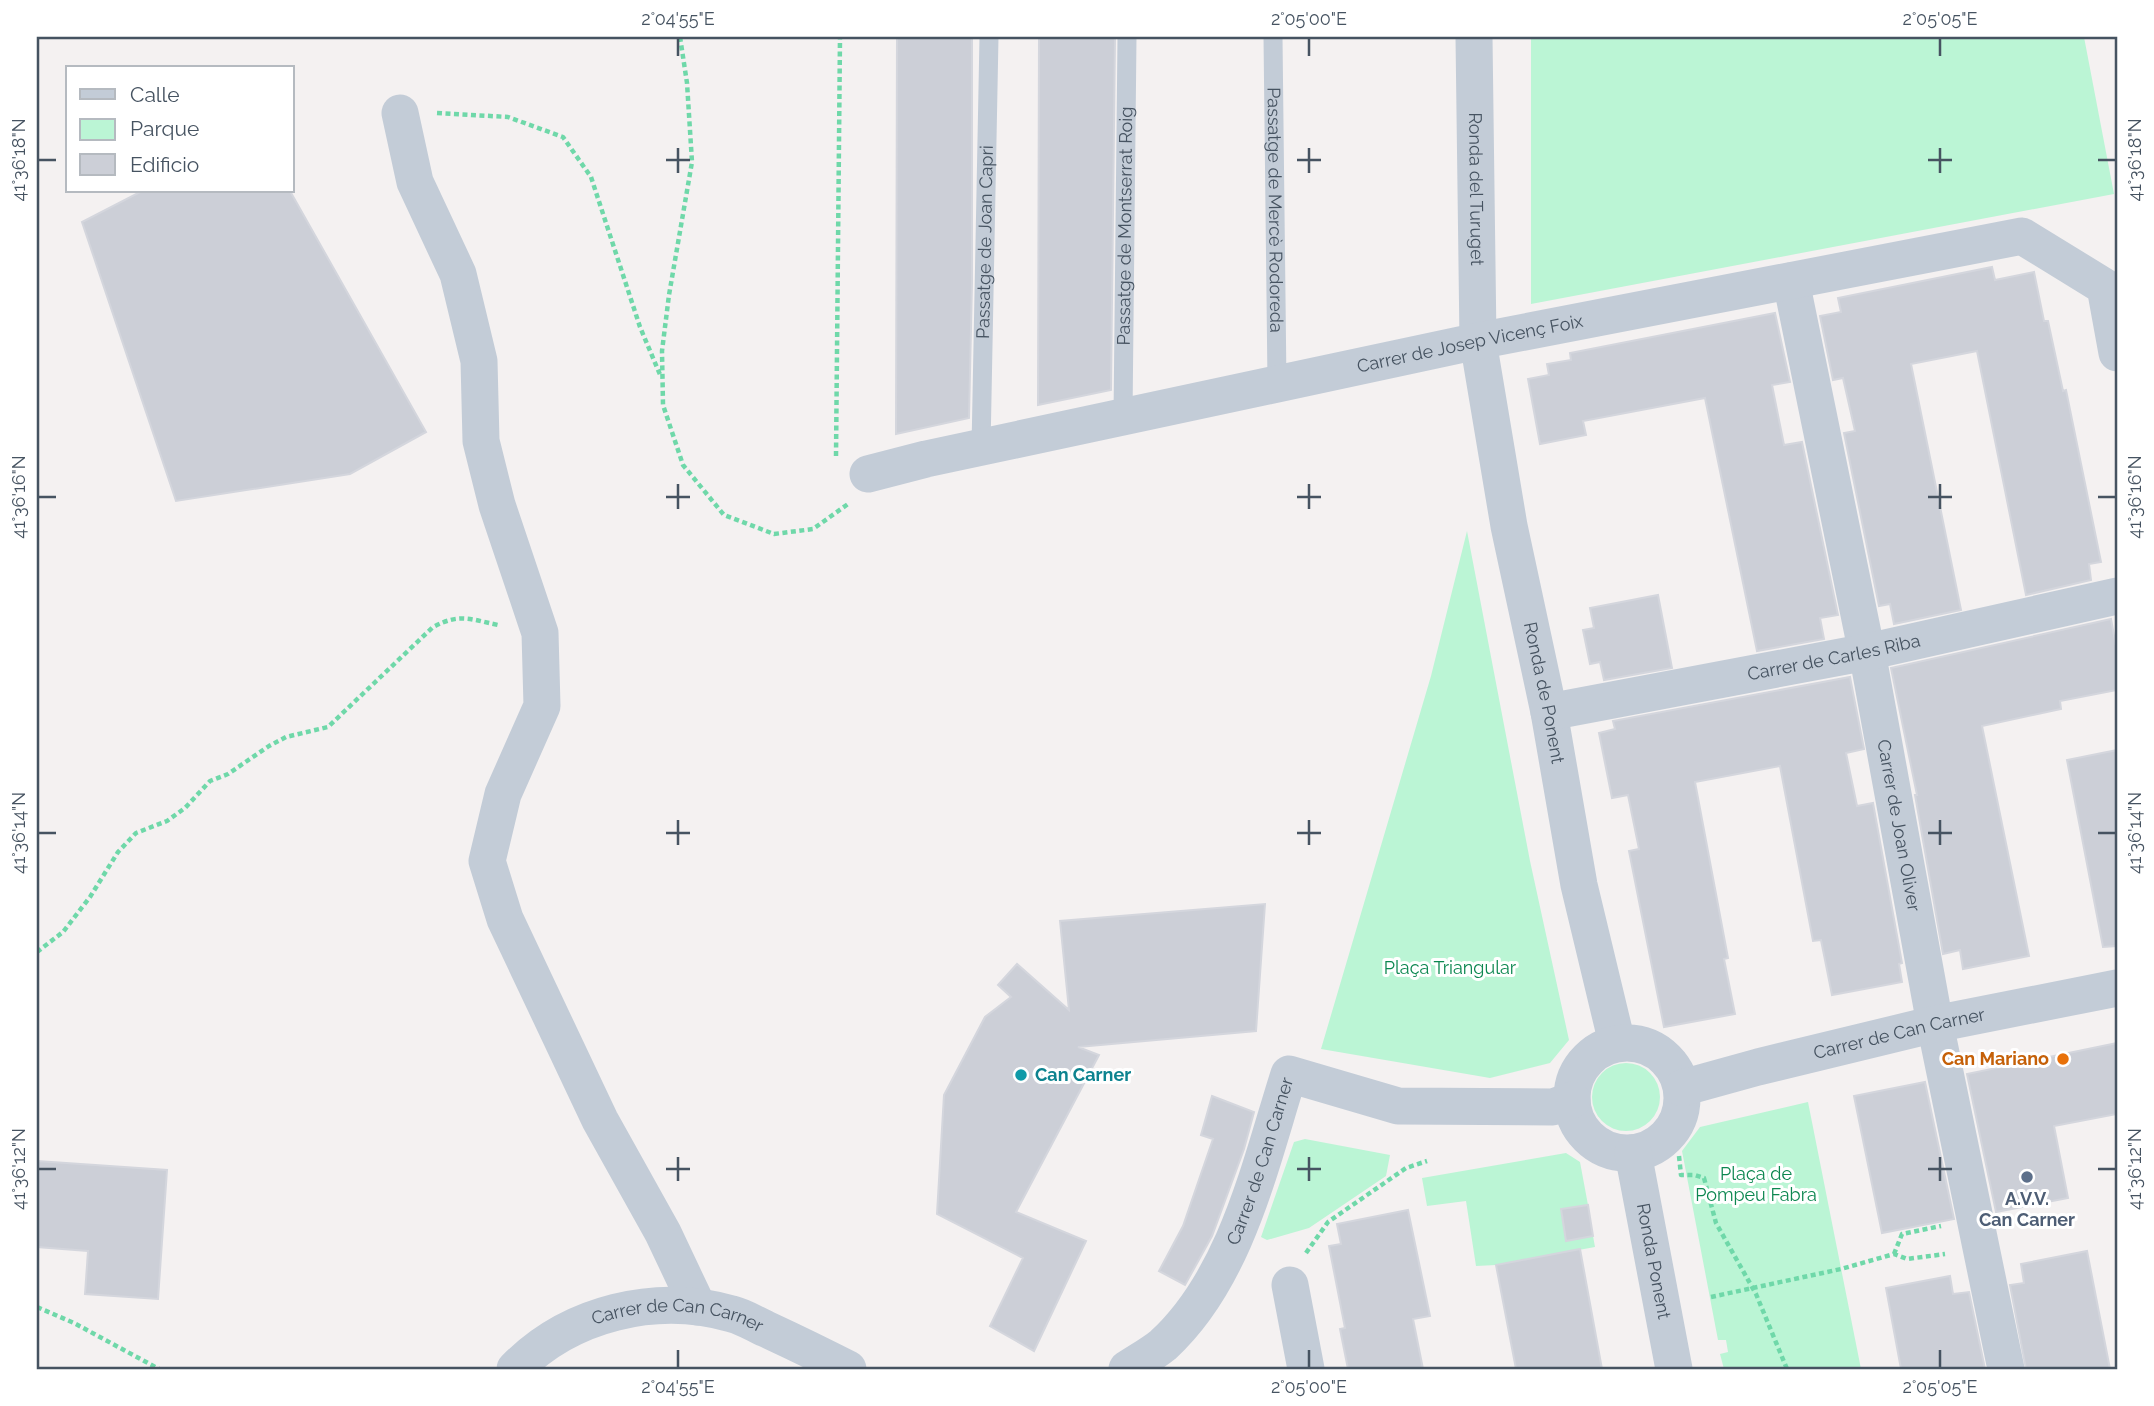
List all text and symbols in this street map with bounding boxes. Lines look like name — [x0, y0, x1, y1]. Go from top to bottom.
text: 2°04'55"E — [641, 8, 715, 29]
text: 2°05'00"E — [1271, 8, 1347, 29]
text: 2°05'05"E — [1903, 8, 1977, 29]
legend — [66, 66, 294, 192]
text: Calle — [130, 82, 180, 107]
street label: Passatge de Mercè Rodoreda — [1264, 87, 1287, 333]
street label: Passatge de Montserrat Roig — [1113, 106, 1136, 346]
street label: Ronda del Turuget — [1465, 112, 1488, 266]
text: Parque — [130, 116, 199, 141]
text: 41°36'18"N — [8, 118, 29, 202]
text: 41°36'18"N — [2124, 118, 2145, 202]
street label: Passatge de Joan Capri — [972, 145, 997, 339]
text: Edificio — [130, 152, 199, 177]
street label: Carrer de Josep Vicenç Foix — [1355, 310, 1585, 377]
text: 41°36'16"N — [8, 455, 29, 539]
text: 41°36'16"N — [2124, 455, 2145, 539]
street label: Ronda de Ponent — [1520, 620, 1569, 765]
street label: Carrer de Carles Riba — [1746, 629, 1922, 684]
street label: Carrer de Joan Oliver — [1873, 738, 1925, 914]
text: 41°36'14"N — [8, 792, 29, 874]
text: 41°36'14"N — [2124, 792, 2145, 874]
park label: Plaça Triangular — [1384, 957, 1517, 978]
street label: Carrer de Can Carner — [1811, 1003, 1987, 1063]
place label: Can Mariano — [1942, 1048, 2049, 1069]
marker: Can Mariano — [2055, 1051, 2071, 1067]
place label: Can Carner — [1035, 1064, 1131, 1085]
marker: Can Carner — [1013, 1067, 1029, 1083]
street label: Carrer de Can Carner — [1222, 1074, 1298, 1248]
text: 41°36'12"N — [8, 1128, 29, 1210]
text: 41°36'12"N — [2124, 1128, 2145, 1210]
park label: Plaça de Pompeu Fabra — [1695, 1163, 1817, 1205]
marker: A.V.V. Can Carner — [2019, 1169, 2035, 1185]
place label: A.V.V. Can Carner — [1979, 1188, 2075, 1230]
street label: Ronda Ponent — [1633, 1201, 1675, 1321]
street label: Carrer de Can Carner — [589, 1294, 768, 1336]
text: 2°04'55"E — [641, 1376, 715, 1397]
text: 2°05'00"E — [1271, 1376, 1347, 1397]
text: 2°05'05"E — [1903, 1376, 1977, 1397]

